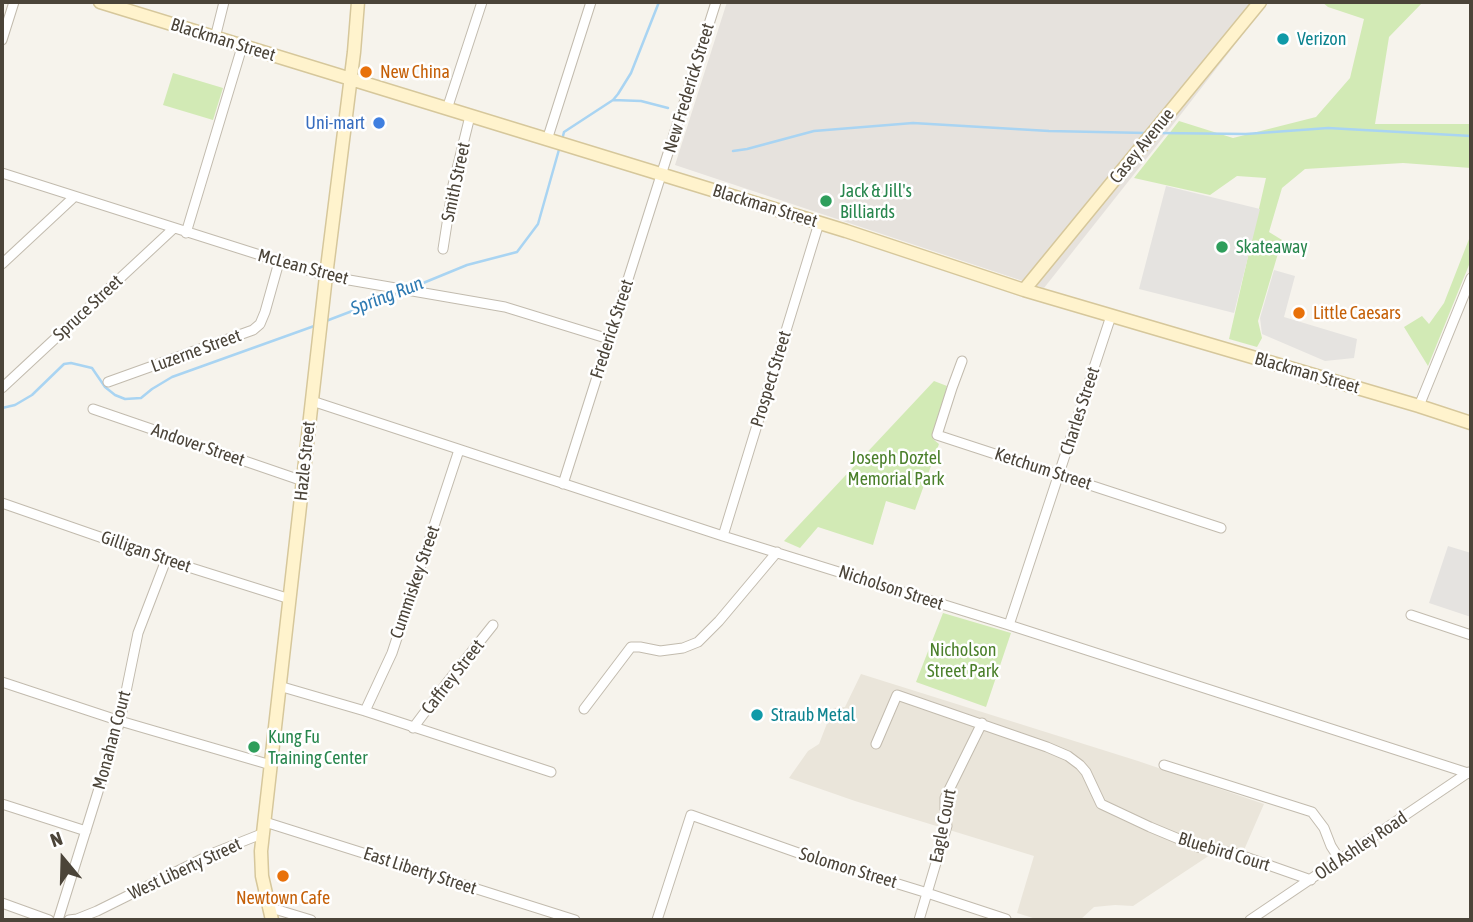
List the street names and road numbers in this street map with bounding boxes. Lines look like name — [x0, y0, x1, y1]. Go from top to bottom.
street label: Blackman Street — [168, 14, 278, 66]
street label: New Frederick Street — [659, 20, 719, 156]
street label: Casey Avenue — [1105, 104, 1179, 188]
street label: Smith Street — [437, 140, 475, 224]
street label: Blackman Street — [710, 180, 820, 232]
street label: McLean Street — [255, 245, 351, 289]
street label: Spruce Street — [49, 270, 127, 346]
street label: Frederick Street — [586, 277, 638, 381]
street label: Luzerne Street — [148, 325, 244, 377]
street label: Prospect Street — [746, 328, 796, 430]
street label: Blackman Street — [1252, 348, 1362, 398]
street label: Charles Street — [1056, 364, 1104, 458]
street label: Andover Street — [149, 419, 247, 471]
street label: Hazle Street — [290, 420, 320, 502]
street label: Ketchum Street — [992, 443, 1094, 495]
street label: Cummiskey Street — [386, 523, 444, 641]
street label: Gilligan Street — [98, 527, 194, 577]
street label: Nicholson Street — [836, 561, 946, 615]
street label: Caffrey Street — [417, 635, 489, 719]
street label: Monahan Court — [88, 688, 136, 792]
street label: Eagle Court — [925, 787, 961, 865]
street label: Old Ashley Road — [1311, 807, 1411, 885]
street label: Bluebird Court — [1176, 828, 1272, 876]
street label: West Liberty Street — [125, 833, 245, 905]
street label: East Liberty Street — [361, 843, 479, 899]
street label: Solomon Street — [796, 843, 900, 893]

